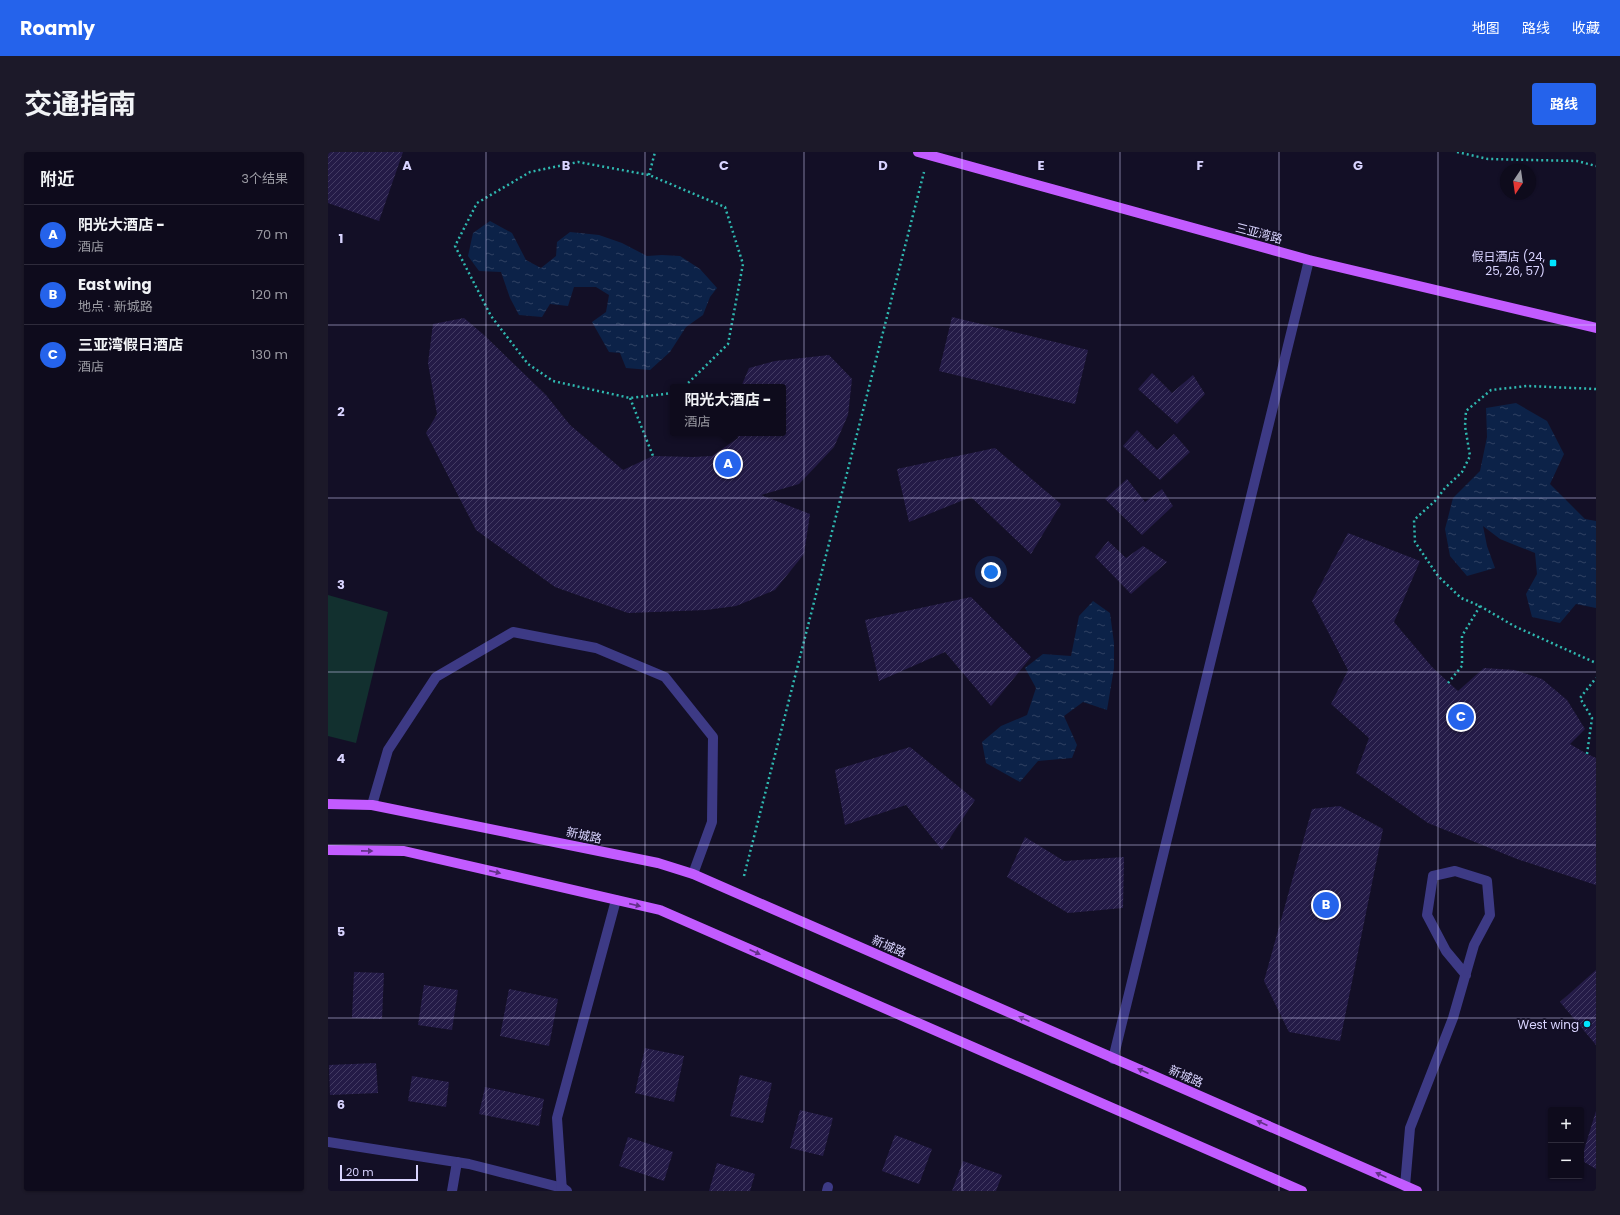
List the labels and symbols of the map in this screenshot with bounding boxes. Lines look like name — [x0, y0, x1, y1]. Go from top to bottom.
text: A — [402, 156, 412, 175]
text: B — [562, 156, 571, 175]
text: C — [719, 156, 729, 175]
text: D — [878, 156, 888, 175]
text: E — [1037, 156, 1045, 175]
text: F — [1196, 156, 1204, 175]
text: G — [1353, 156, 1363, 175]
north arrow — [1500, 164, 1536, 200]
street label: 三亚湾路 — [1234, 219, 1284, 247]
text: 1 — [339, 229, 343, 248]
place label: 假日酒店 (24, 25, 26, 57) — [1472, 248, 1546, 279]
marker: 假日酒店 (24, 25, 26, 57) — [1548, 258, 1558, 268]
text: 2 — [337, 402, 345, 421]
pin: A — [715, 449, 741, 479]
your location — [981, 562, 1001, 582]
text: 3 — [337, 575, 345, 594]
pin: C — [1448, 702, 1474, 732]
text: 4 — [337, 749, 346, 768]
street label: 新城路 — [565, 823, 603, 847]
one-way arrow — [361, 848, 374, 854]
one-way arrow — [488, 870, 501, 876]
pin: B — [1313, 890, 1339, 920]
one-way arrow — [629, 902, 641, 908]
text: 5 — [337, 922, 345, 941]
street label: 新城路 — [869, 931, 909, 961]
one-way arrow — [750, 950, 762, 956]
one-way arrow — [1018, 1016, 1029, 1022]
place label: West wing — [1517, 1016, 1579, 1033]
marker: West wing — [1582, 1019, 1592, 1029]
street label: 新城路 — [1166, 1061, 1206, 1091]
one-way arrow — [1136, 1068, 1148, 1074]
text: 6 — [337, 1095, 345, 1114]
one-way arrow — [1255, 1120, 1267, 1126]
scale bar — [340, 1163, 418, 1182]
one-way arrow — [1375, 1172, 1387, 1179]

